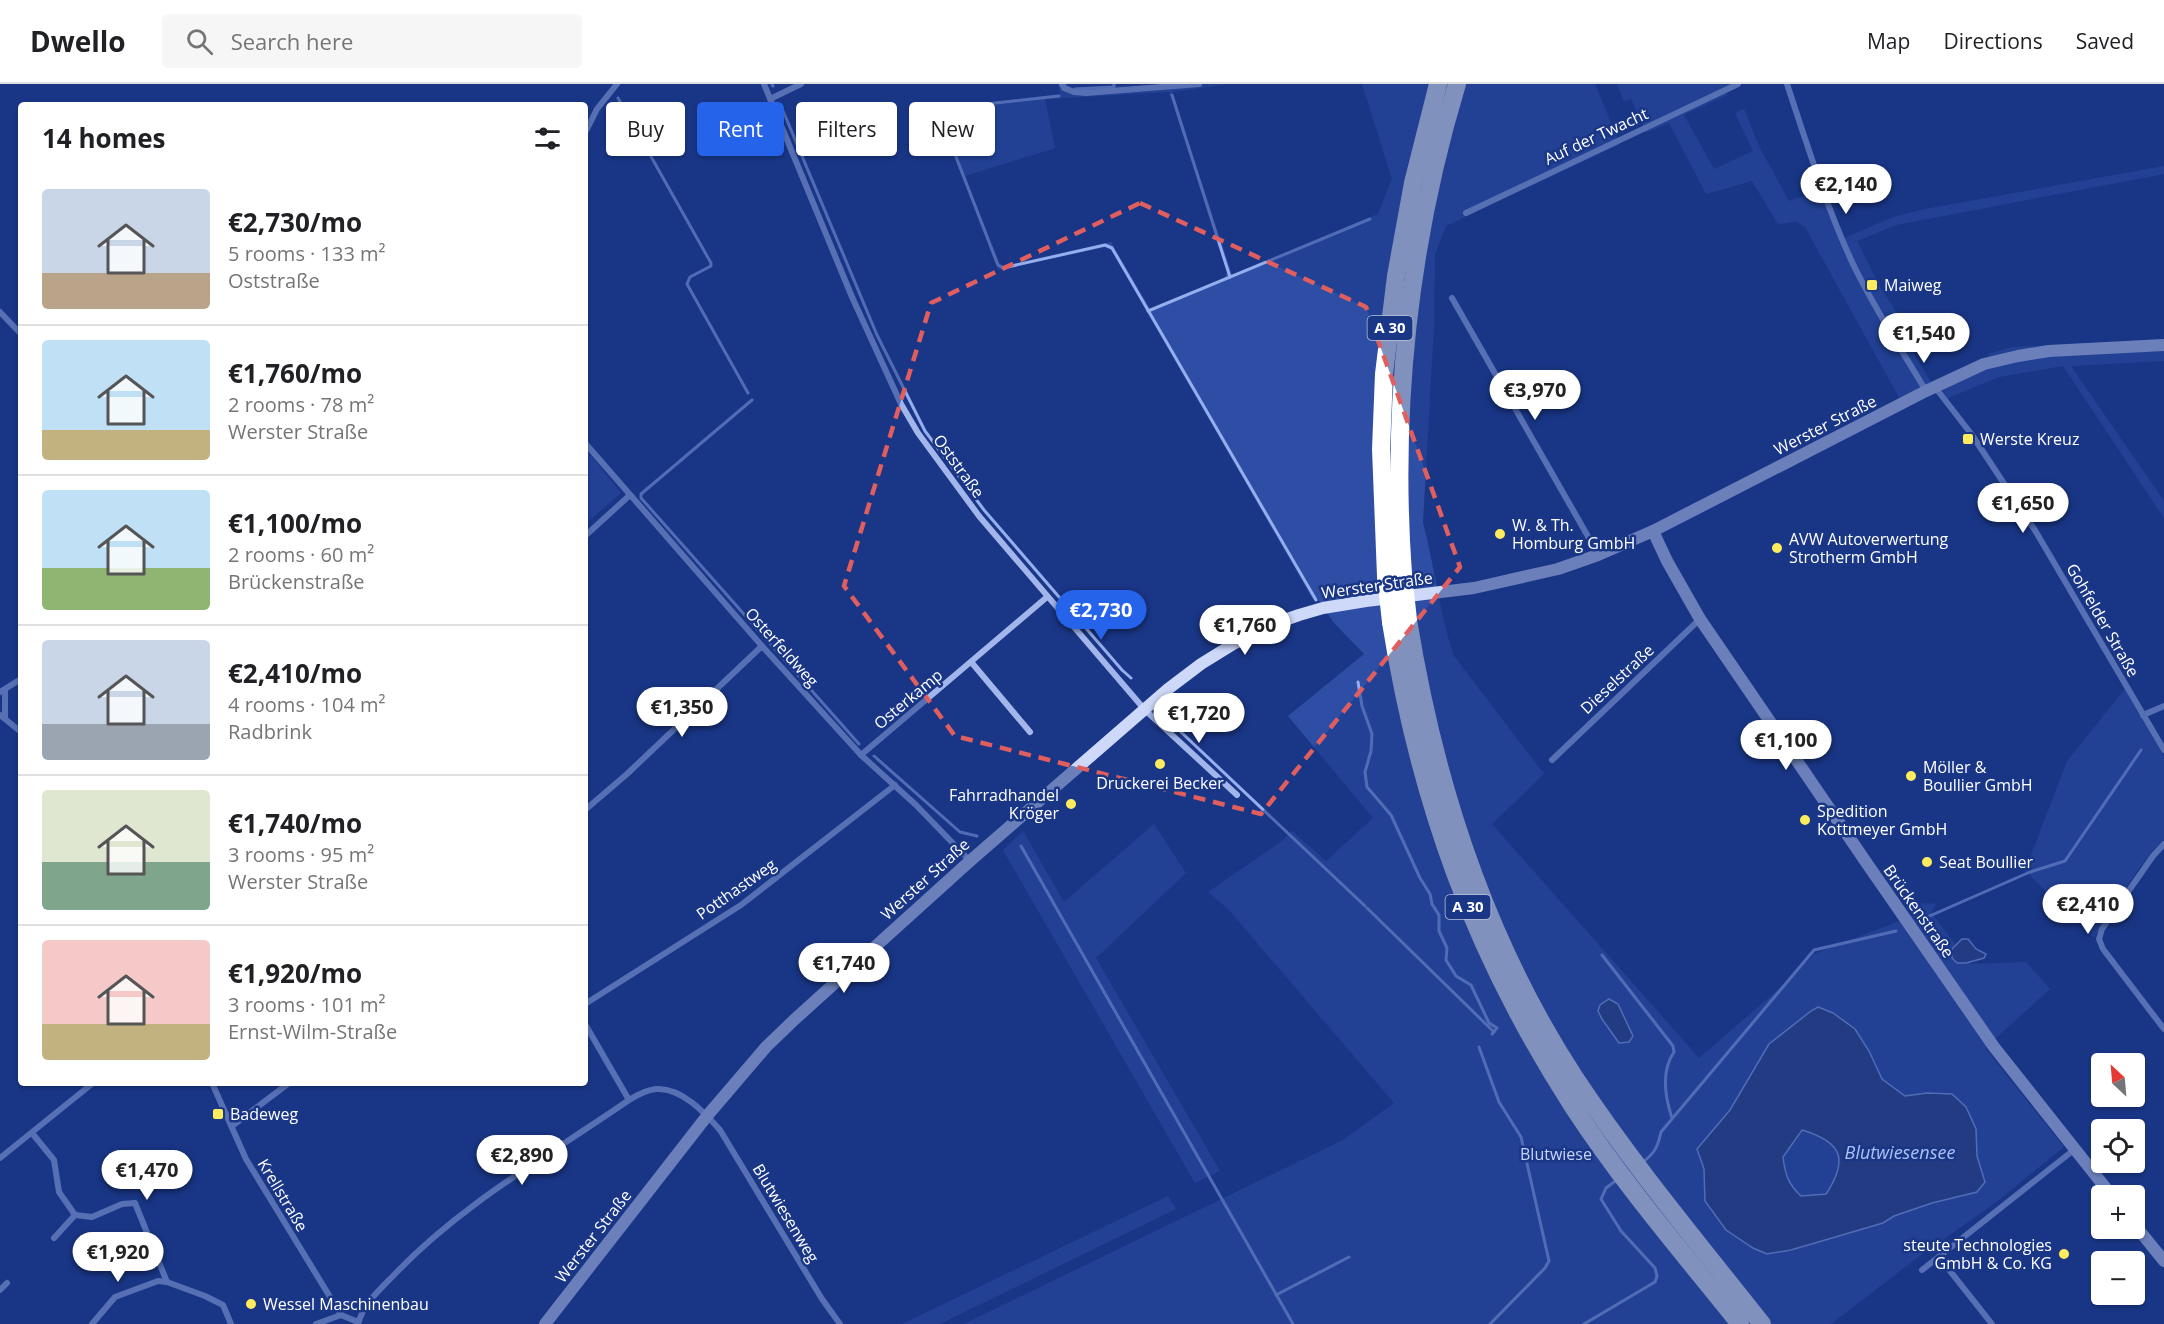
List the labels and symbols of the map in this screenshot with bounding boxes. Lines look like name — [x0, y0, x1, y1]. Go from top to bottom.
street label: Auf der Twacht — [1540, 102, 1652, 170]
pin: €2,140 — [1797, 164, 1895, 215]
place label: Maiweg — [1884, 274, 1942, 296]
marker: Maiweg — [1865, 278, 1879, 292]
pin: €1,540 — [1875, 313, 1973, 364]
road number: A 30 — [1368, 316, 1412, 340]
pin: €3,970 — [1486, 370, 1584, 421]
street label: Werster Straße — [1770, 390, 1880, 460]
place label: Werste Kreuz — [1980, 428, 2079, 450]
street label: Oststraße — [929, 430, 990, 502]
marker: Werste Kreuz — [1961, 432, 1975, 446]
pin: €1,650 — [1974, 483, 2072, 534]
place label: W. & Th. Homburg GmbH — [1512, 514, 1635, 554]
marker: W. & Th. Homburg GmbH — [1493, 527, 1507, 541]
place label: AVW Autoverwertung Strotherm GmbH — [1789, 528, 1949, 568]
marker: AVW Autoverwertung Strotherm GmbH — [1770, 541, 1784, 555]
street label: Gohfelder Straße — [2062, 559, 2144, 681]
street label: Werster Straße — [1320, 566, 1434, 604]
pin: €2,730 — [1052, 590, 1150, 641]
street label: Osterfeldweg — [741, 603, 824, 692]
pin: €1,760 — [1196, 605, 1294, 656]
street label: Dieselstraße — [1575, 639, 1659, 719]
street label: Osterkamp — [869, 664, 947, 734]
pin: €1,350 — [633, 687, 731, 738]
pin: €1,720 — [1150, 693, 1248, 744]
pin: €1,100 — [1737, 720, 1835, 771]
place label: Möller & Boullier GmbH — [1923, 756, 2033, 796]
marker: Druckerei Becker — [1153, 757, 1167, 771]
marker: Möller & Boullier GmbH — [1904, 769, 1918, 783]
place label: Druckerei Becker — [1096, 772, 1224, 794]
place label: Fahrradhandel Kröger — [949, 784, 1059, 824]
marker: Fahrradhandel Kröger — [1064, 797, 1078, 811]
place label: Spedition Kottmeyer GmbH — [1817, 800, 1947, 840]
marker: Spedition Kottmeyer GmbH — [1798, 813, 1812, 827]
street label: Werster Straße — [876, 833, 974, 925]
place label: Seat Boullier — [1939, 851, 2033, 873]
street label: Potthastweg — [692, 853, 781, 925]
marker: Seat Boullier — [1920, 855, 1934, 869]
street label: Brückenstraße — [1879, 860, 1959, 962]
pin: €2,410 — [2039, 884, 2137, 935]
road number: A 30 — [1446, 895, 1490, 919]
pin: €1,740 — [795, 943, 893, 994]
north arrow — [2091, 1053, 2145, 1107]
place label: Badeweg — [230, 1103, 298, 1125]
marker: Badeweg — [211, 1107, 225, 1121]
pin: €2,890 — [473, 1135, 571, 1186]
water label: Blutwiesensee — [1845, 1140, 1955, 1164]
park label: Blutwiese — [1520, 1143, 1592, 1165]
pin: €1,470 — [98, 1150, 196, 1201]
street label: Krellstraße — [253, 1155, 313, 1235]
street label: Blutwiesenweg — [748, 1159, 824, 1267]
street label: Werster Straße — [550, 1185, 636, 1287]
pin: €1,920 — [69, 1232, 167, 1283]
place label: steute Technologies GmbH & Co. KG — [1903, 1234, 2052, 1274]
marker: steute Technologies GmbH & Co. KG — [2057, 1247, 2071, 1261]
place label: Wessel Maschinenbau — [263, 1293, 429, 1315]
marker: Wessel Maschinenbau — [244, 1297, 258, 1311]

